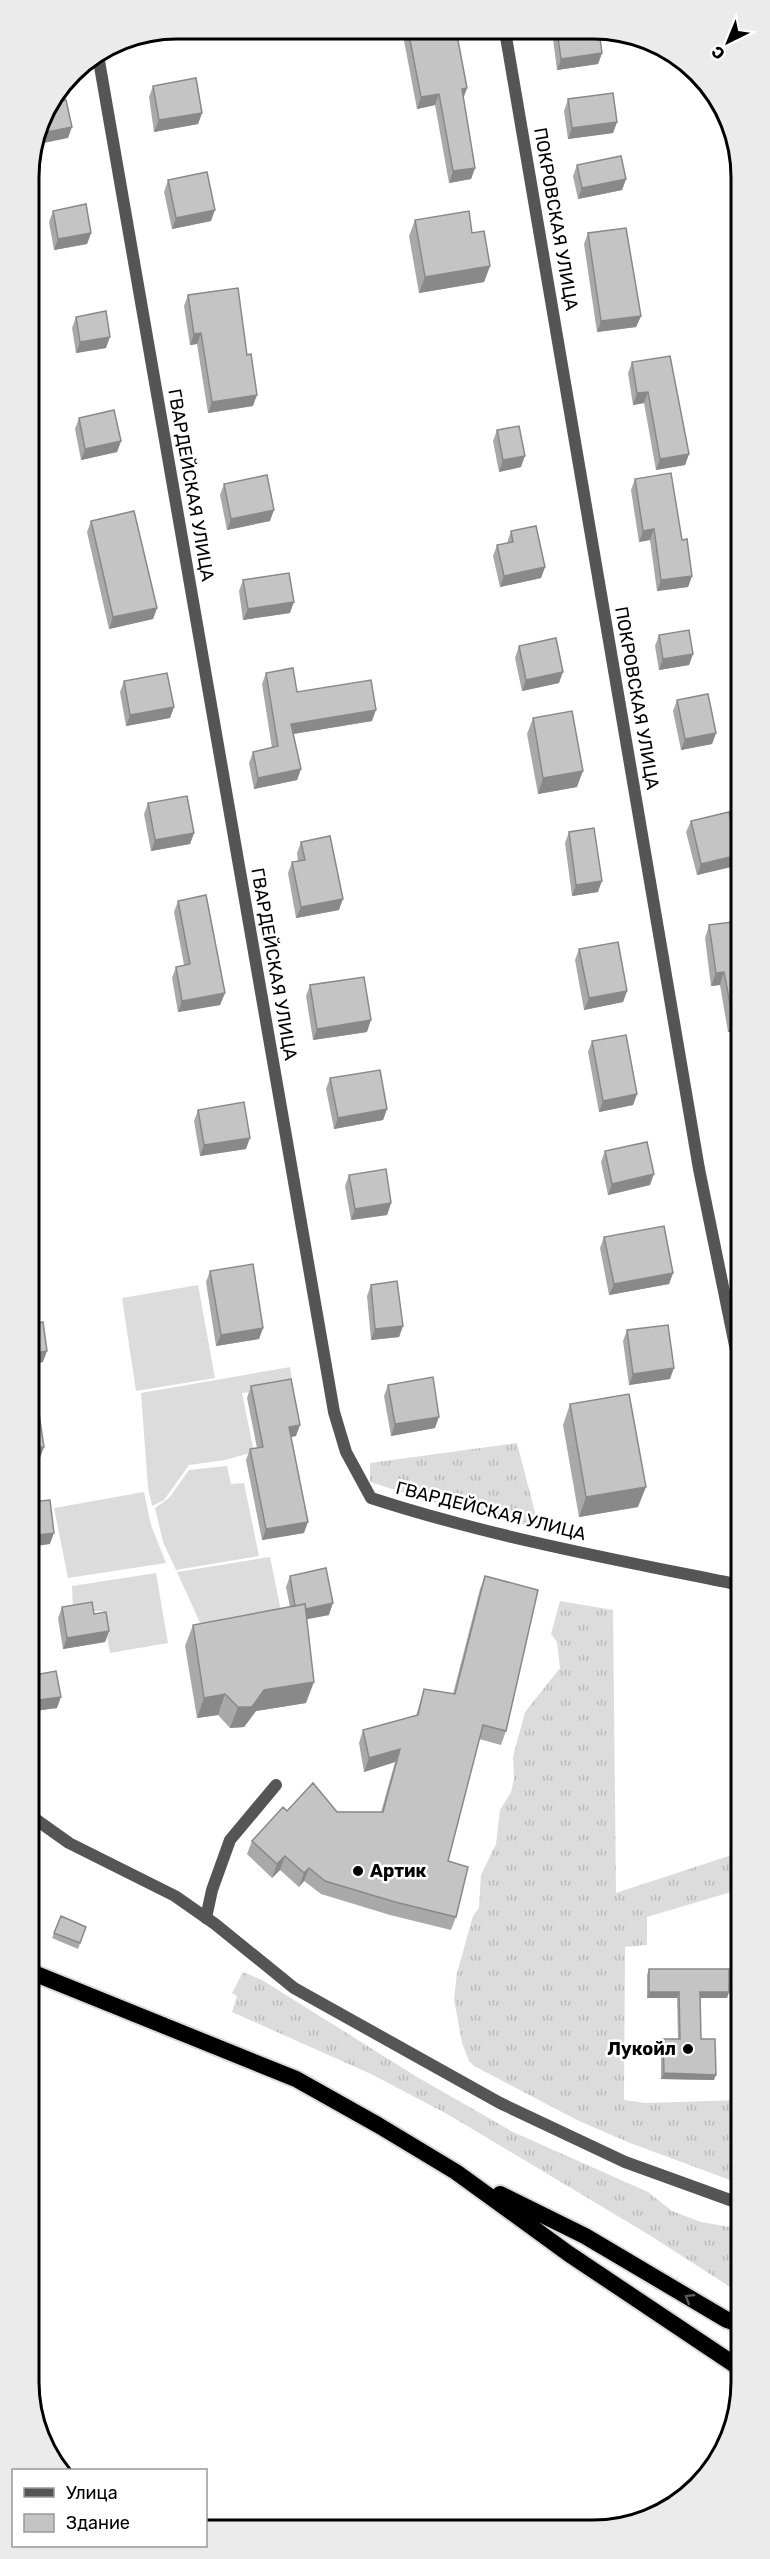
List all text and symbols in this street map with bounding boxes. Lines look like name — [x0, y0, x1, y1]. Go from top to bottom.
north arrow — [698, 12, 758, 72]
text: С — [708, 42, 729, 63]
street label: ПОКРОВСКАЯ УЛИЦА — [529, 126, 583, 312]
street label: ГВАРДЕЙСКАЯ УЛИЦА — [163, 387, 219, 583]
street label: ПОКРОВСКАЯ УЛИЦА — [610, 605, 664, 791]
street label: ГВАРДЕЙСКАЯ УЛИЦА — [246, 866, 302, 1062]
street label: ГВАРДЕЙСКАЯ УЛИЦА — [394, 1477, 588, 1545]
place label: Артик — [370, 1860, 427, 1882]
marker: Артик — [351, 1864, 365, 1878]
place label: Лукойл — [607, 2038, 676, 2060]
marker: Лукойл — [681, 2042, 695, 2056]
one-way arrow — [685, 2294, 695, 2305]
legend — [12, 2469, 207, 2547]
text: Улица — [66, 2482, 118, 2504]
text: Здание — [66, 2512, 130, 2534]

